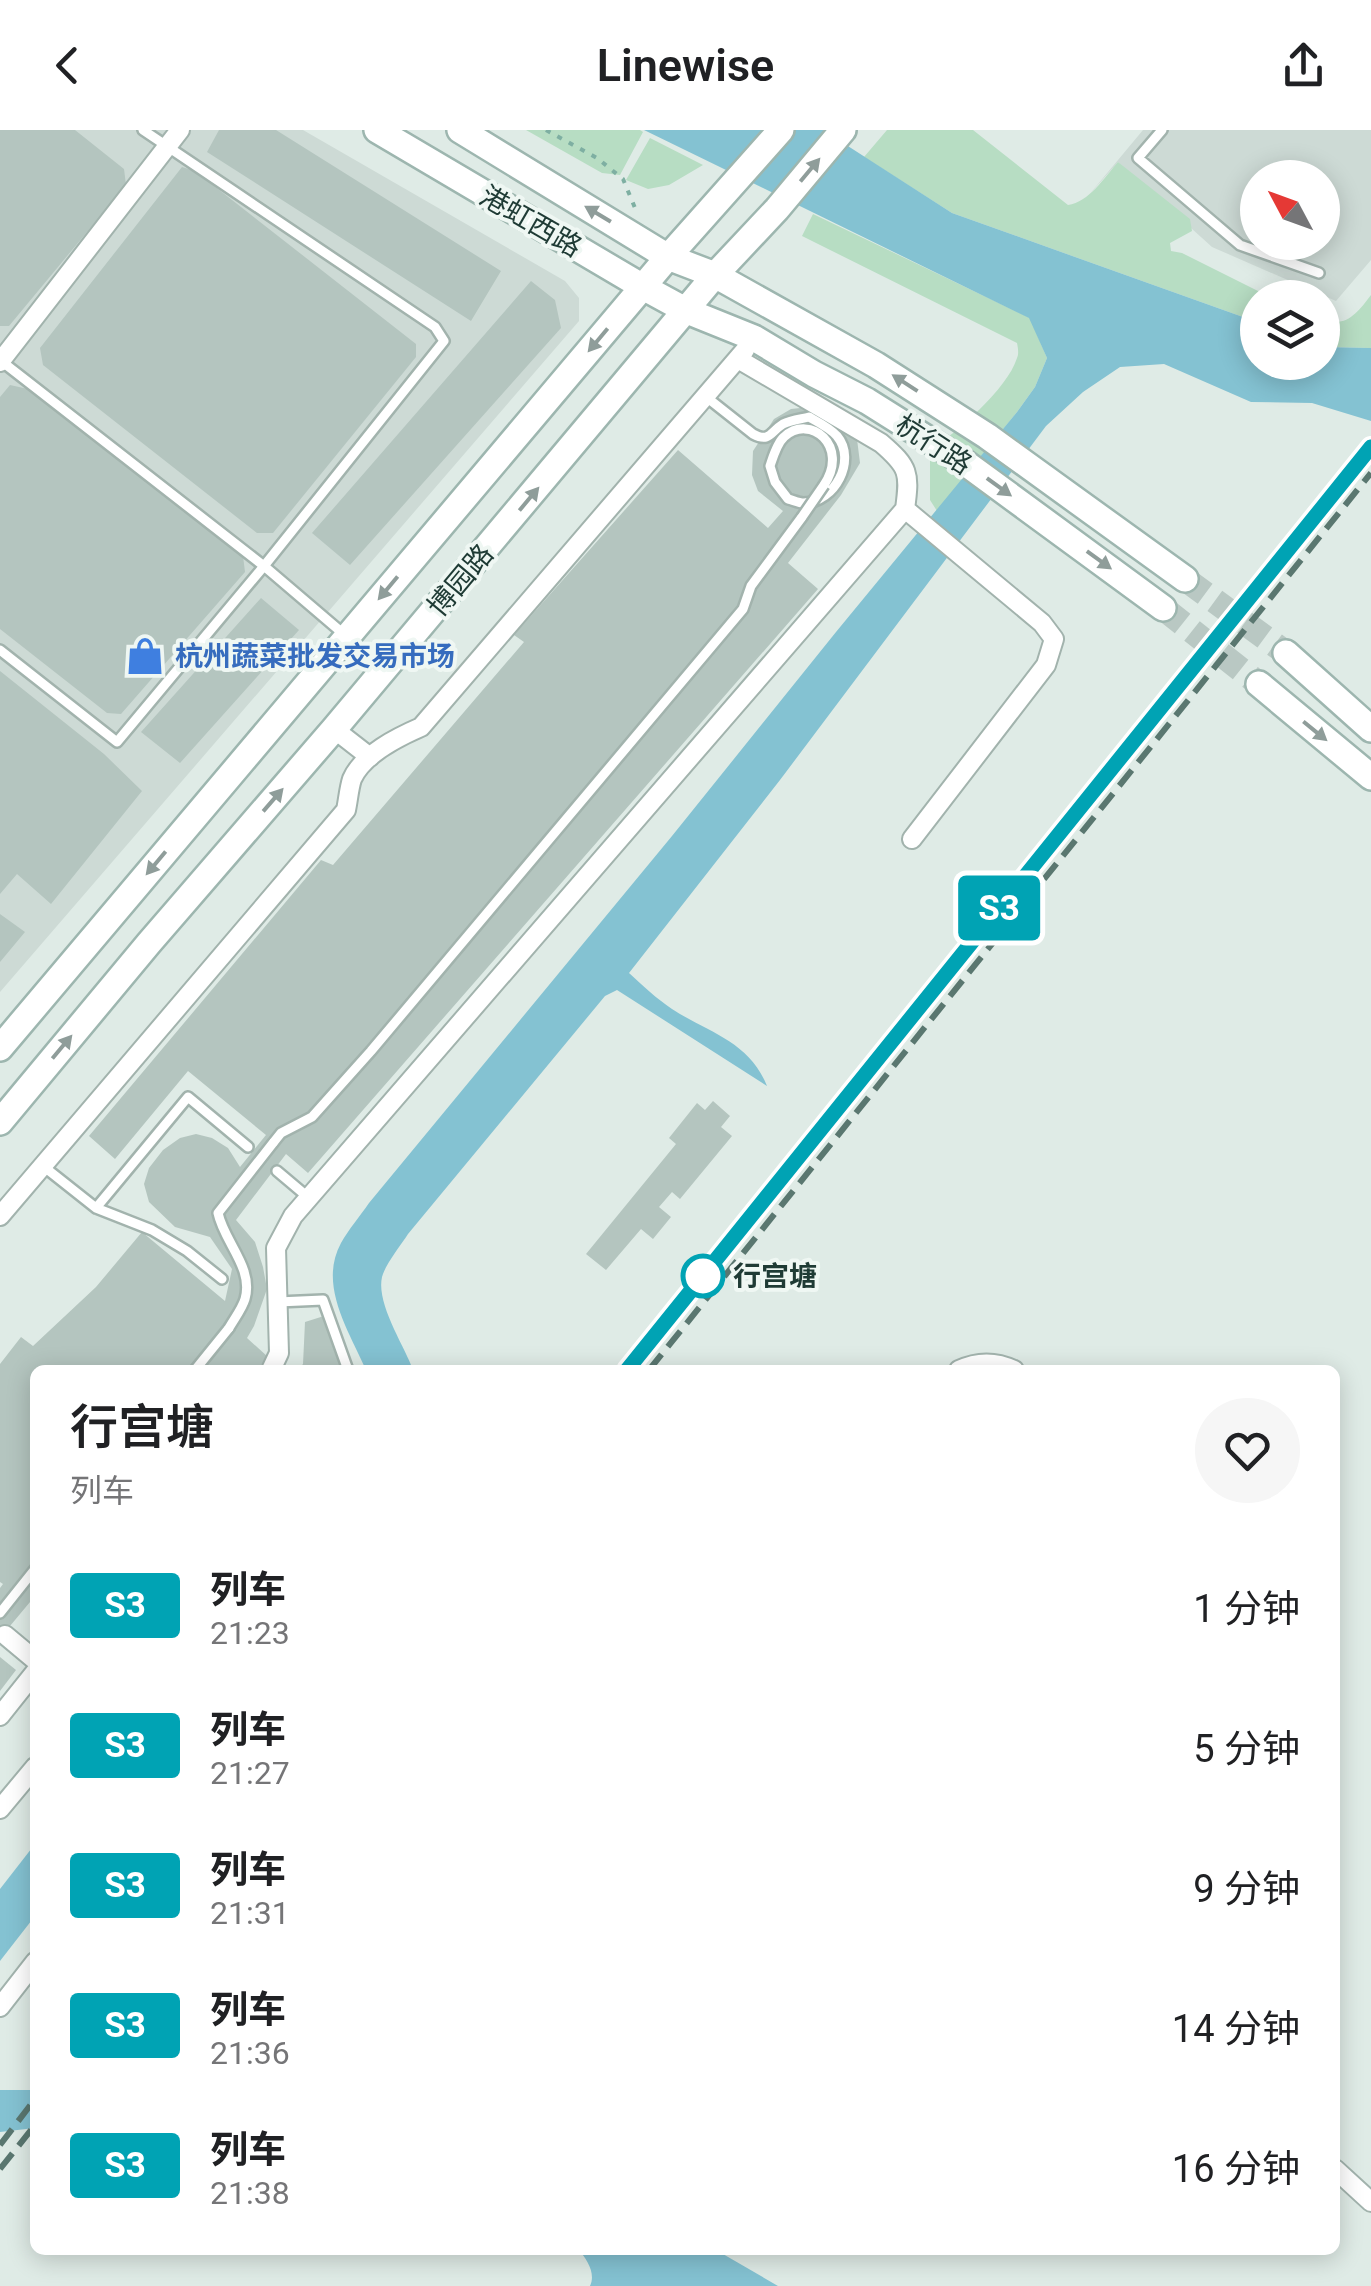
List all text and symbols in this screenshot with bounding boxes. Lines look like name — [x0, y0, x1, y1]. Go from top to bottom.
icon: back — [40, 38, 95, 93]
icon: share — [1276, 38, 1331, 93]
text: Linewise — [597, 39, 774, 92]
one-way arrow — [799, 157, 820, 182]
north arrow — [1240, 160, 1340, 260]
map controls — [1240, 160, 1340, 380]
street label: 港虹西路 — [474, 179, 588, 264]
one-way arrow — [584, 206, 612, 223]
button: layers — [1240, 280, 1340, 380]
one-way arrow — [588, 328, 609, 353]
one-way arrow — [891, 375, 919, 393]
street label: 杭行路 — [890, 408, 978, 481]
one-way arrow — [986, 477, 1012, 497]
one-way arrow — [517, 486, 539, 511]
street label: 博园路 — [421, 538, 500, 623]
one-way arrow — [1086, 550, 1112, 570]
one-way arrow — [378, 576, 399, 601]
shop icon: 杭州蔬菜批发交易市场 — [124, 635, 166, 677]
place label: 杭州蔬菜批发交易市场 — [175, 640, 455, 673]
one-way arrow — [1303, 719, 1328, 741]
one-way arrow — [261, 788, 283, 813]
one-way arrow — [146, 851, 167, 876]
line badge: S3 — [954, 876, 1044, 940]
text: S3 — [978, 888, 1020, 929]
one-way arrow — [51, 1035, 72, 1060]
marker: 行宫塘 — [682, 1255, 724, 1297]
place label: 行宫塘 — [733, 1260, 817, 1293]
button: heart — [1195, 1398, 1300, 1503]
text: 行宫塘 — [70, 1399, 214, 1456]
text: 列车 — [70, 1472, 134, 1510]
text: 列车 — [210, 1568, 286, 1612]
text: S3 — [104, 1585, 146, 1626]
text: 1 分钟 — [1193, 1587, 1300, 1631]
text: 21:23 — [210, 1614, 290, 1652]
text: 列车 — [210, 1708, 286, 1752]
text: S3 — [104, 1725, 146, 1766]
text: 5 分钟 — [1193, 1727, 1300, 1771]
text: 21:27 — [210, 1754, 290, 1792]
text: 列车 — [210, 1848, 286, 1892]
text: S3 — [104, 1865, 146, 1906]
text: 9 分钟 — [1193, 1867, 1300, 1911]
text: 21:31 — [210, 1894, 290, 1932]
text: 列车 — [210, 1988, 286, 2032]
text: S3 — [104, 2005, 146, 2046]
text: 14 分钟 — [1172, 2007, 1300, 2051]
text: 21:36 — [210, 2034, 290, 2072]
text: 列车 — [210, 2128, 286, 2172]
text: S3 — [104, 2145, 146, 2186]
text: 16 分钟 — [1172, 2147, 1300, 2191]
text: 21:38 — [210, 2174, 290, 2212]

